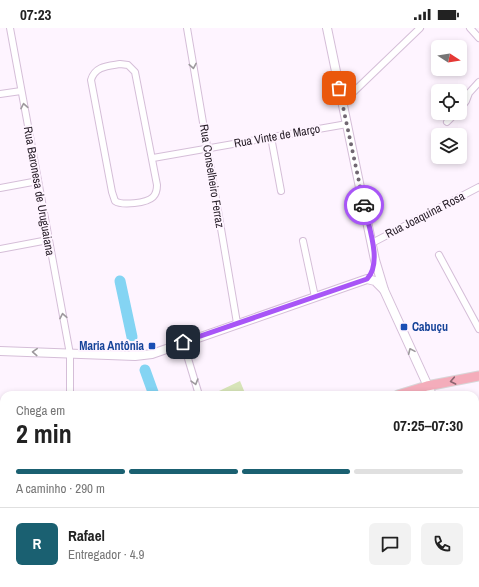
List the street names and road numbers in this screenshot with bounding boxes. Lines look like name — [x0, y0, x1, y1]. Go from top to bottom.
street label: Rua Vinte de Março — [233, 121, 321, 151]
street label: Rua Conselheiro Ferraz — [196, 123, 228, 229]
street label: Rua Baronesa de Uruguaiana — [20, 125, 58, 257]
street label: Rua Joaquina Rosa — [383, 188, 468, 242]

